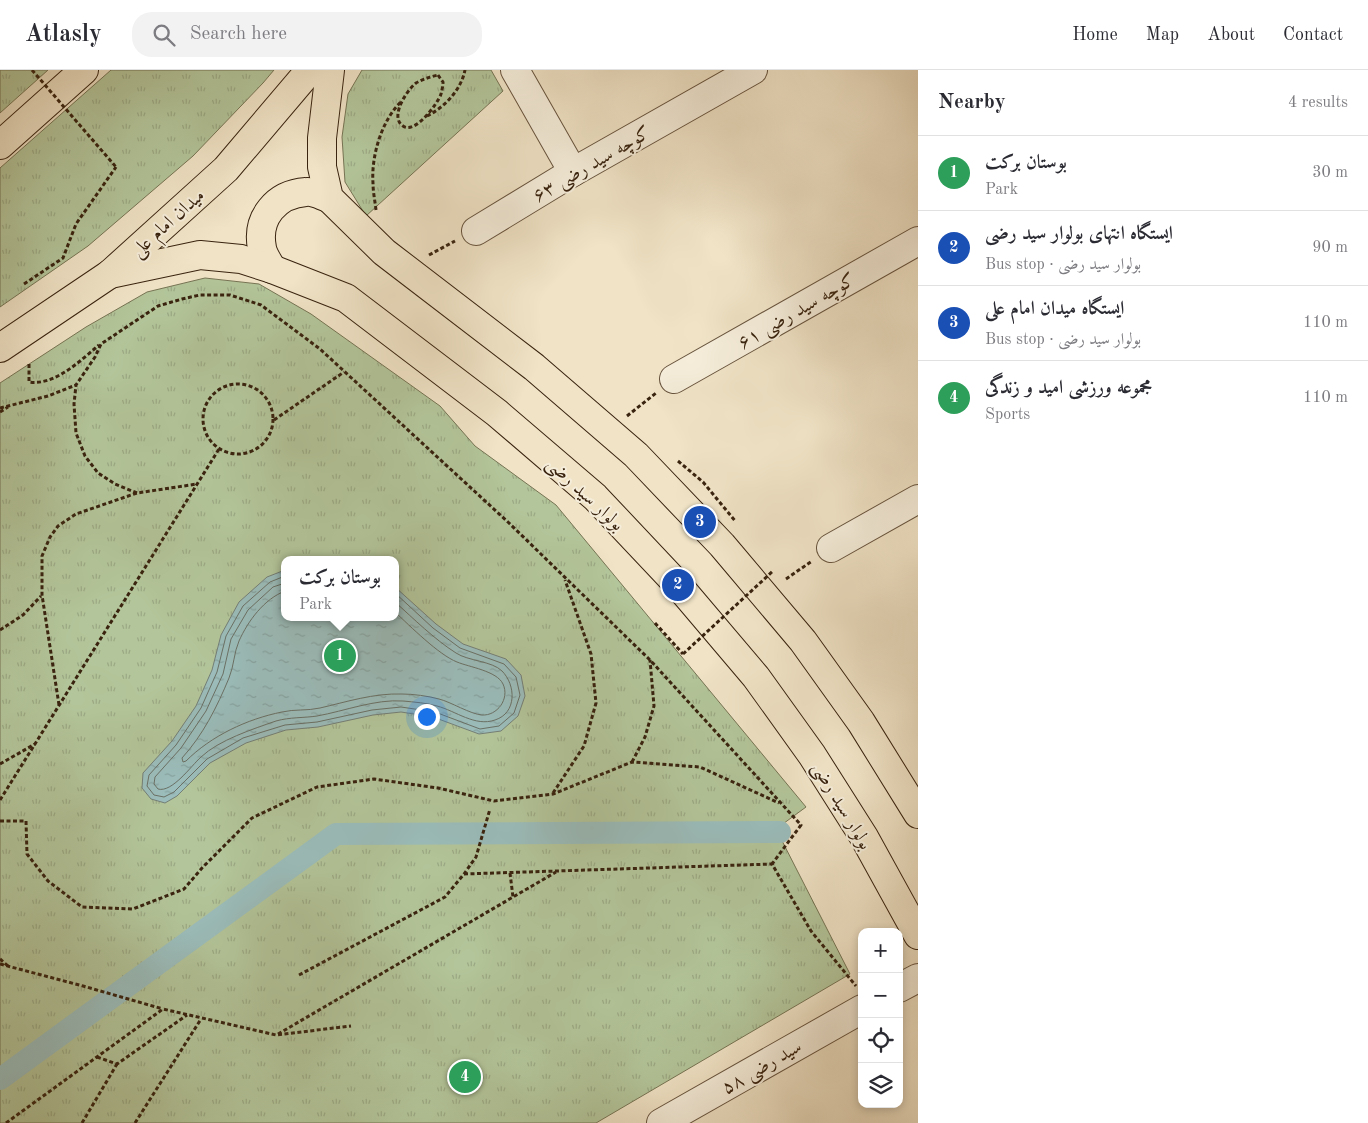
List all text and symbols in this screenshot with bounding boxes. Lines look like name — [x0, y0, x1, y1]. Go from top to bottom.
search box — [132, 12, 482, 57]
icon: search — [150, 21, 178, 49]
text: Atlasly — [25, 23, 102, 47]
text: Search here — [190, 25, 287, 44]
text: Home — [1072, 26, 1118, 44]
text: Map — [1146, 26, 1179, 44]
text: About — [1207, 26, 1255, 44]
text: Contact — [1283, 26, 1343, 44]
text: Nearby — [938, 92, 1006, 113]
text: 4 results — [1288, 95, 1348, 111]
street label: کوچه سید رضی ۶۳ — [530, 123, 655, 208]
text: بوستان برکت — [985, 154, 1067, 173]
text: 1 — [949, 165, 959, 181]
text: 30 m — [1312, 165, 1348, 181]
text: Park — [985, 182, 1018, 198]
street label: میدان امام علی — [128, 186, 212, 265]
text: ایستگاه انتهای بولوار سید رضی — [985, 225, 1173, 244]
text: 2 — [949, 240, 959, 256]
text: 90 m — [1312, 240, 1348, 256]
text: Bus stop · بولوار سید رضی — [985, 257, 1141, 273]
street label: کوچه سید رضی ۶۱ — [735, 270, 860, 355]
text: ایستگاه میدان امام علی — [985, 300, 1124, 319]
text: 3 — [949, 315, 959, 331]
text: 110 m — [1303, 315, 1348, 331]
text: Bus stop · بولوار سید رضی — [985, 332, 1141, 348]
text: مجموعه ورزشی امید و زندگی — [985, 379, 1152, 398]
text: 4 — [949, 390, 959, 406]
text: 110 m — [1303, 390, 1348, 406]
text: Sports — [985, 407, 1030, 423]
street label: بولوار سید رضی — [540, 454, 627, 537]
pin: 3 — [684, 503, 716, 541]
popup — [281, 556, 399, 621]
pin: 2 — [662, 566, 694, 604]
text: بوستان برکت — [299, 569, 381, 588]
text: Park — [299, 597, 332, 613]
pin: 1 — [324, 637, 356, 675]
your location — [414, 704, 440, 730]
street label: بولوار سید رضی — [806, 759, 874, 854]
map controls — [858, 928, 903, 1108]
button: + — [858, 928, 903, 973]
button: − — [858, 973, 903, 1018]
button: locate — [858, 1018, 903, 1063]
street label: سید رضی ۵۸ — [719, 1038, 806, 1100]
pin: 4 — [449, 1058, 481, 1096]
button: layers — [858, 1063, 903, 1108]

